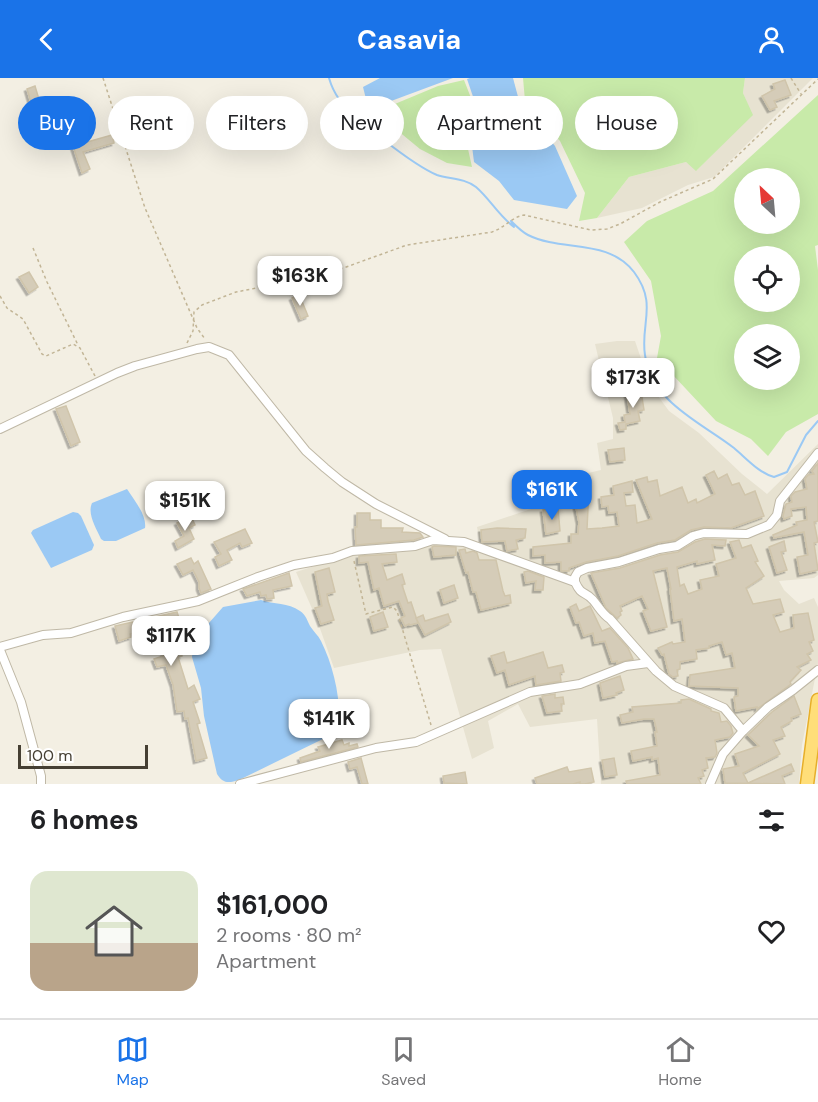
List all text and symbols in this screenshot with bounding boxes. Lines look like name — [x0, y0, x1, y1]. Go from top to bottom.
text: Casavia — [357, 22, 461, 57]
icon: back — [30, 23, 63, 56]
icon: person — [755, 23, 788, 56]
chip: Buy — [18, 96, 96, 150]
chip: Rent — [108, 96, 194, 150]
chip: Filters — [206, 96, 308, 150]
chip: New — [320, 96, 404, 150]
chip: Apartment — [416, 96, 563, 150]
chip: House — [575, 96, 678, 150]
north arrow — [734, 168, 800, 234]
map controls — [734, 168, 800, 390]
button: locate — [734, 246, 800, 312]
pin: $163K — [258, 256, 342, 307]
text: $163K — [271, 262, 329, 288]
button: layers — [734, 324, 800, 390]
pin: $173K — [591, 358, 675, 409]
text: $173K — [605, 364, 661, 390]
pin: $161K — [510, 470, 594, 521]
text: $161K — [526, 476, 578, 502]
pin: $151K — [143, 481, 227, 532]
text: $151K — [159, 487, 211, 513]
pin: $117K — [129, 616, 213, 667]
text: $117K — [146, 622, 196, 648]
pin: $141K — [287, 699, 371, 750]
text: $141K — [303, 705, 355, 731]
scale bar — [18, 742, 148, 770]
text: 100 m — [27, 745, 72, 766]
text: 6 homes — [30, 803, 138, 837]
icon: filters — [755, 804, 788, 837]
text: $161,000 — [216, 888, 328, 922]
icon: home — [78, 895, 150, 967]
icon: heart — [755, 915, 788, 948]
text: 2 rooms · 80 m² — [216, 922, 362, 948]
text: Apartment — [216, 948, 316, 974]
tab: Map — [116, 1033, 149, 1090]
tab: Saved — [381, 1033, 426, 1090]
tab: Home — [658, 1033, 702, 1090]

